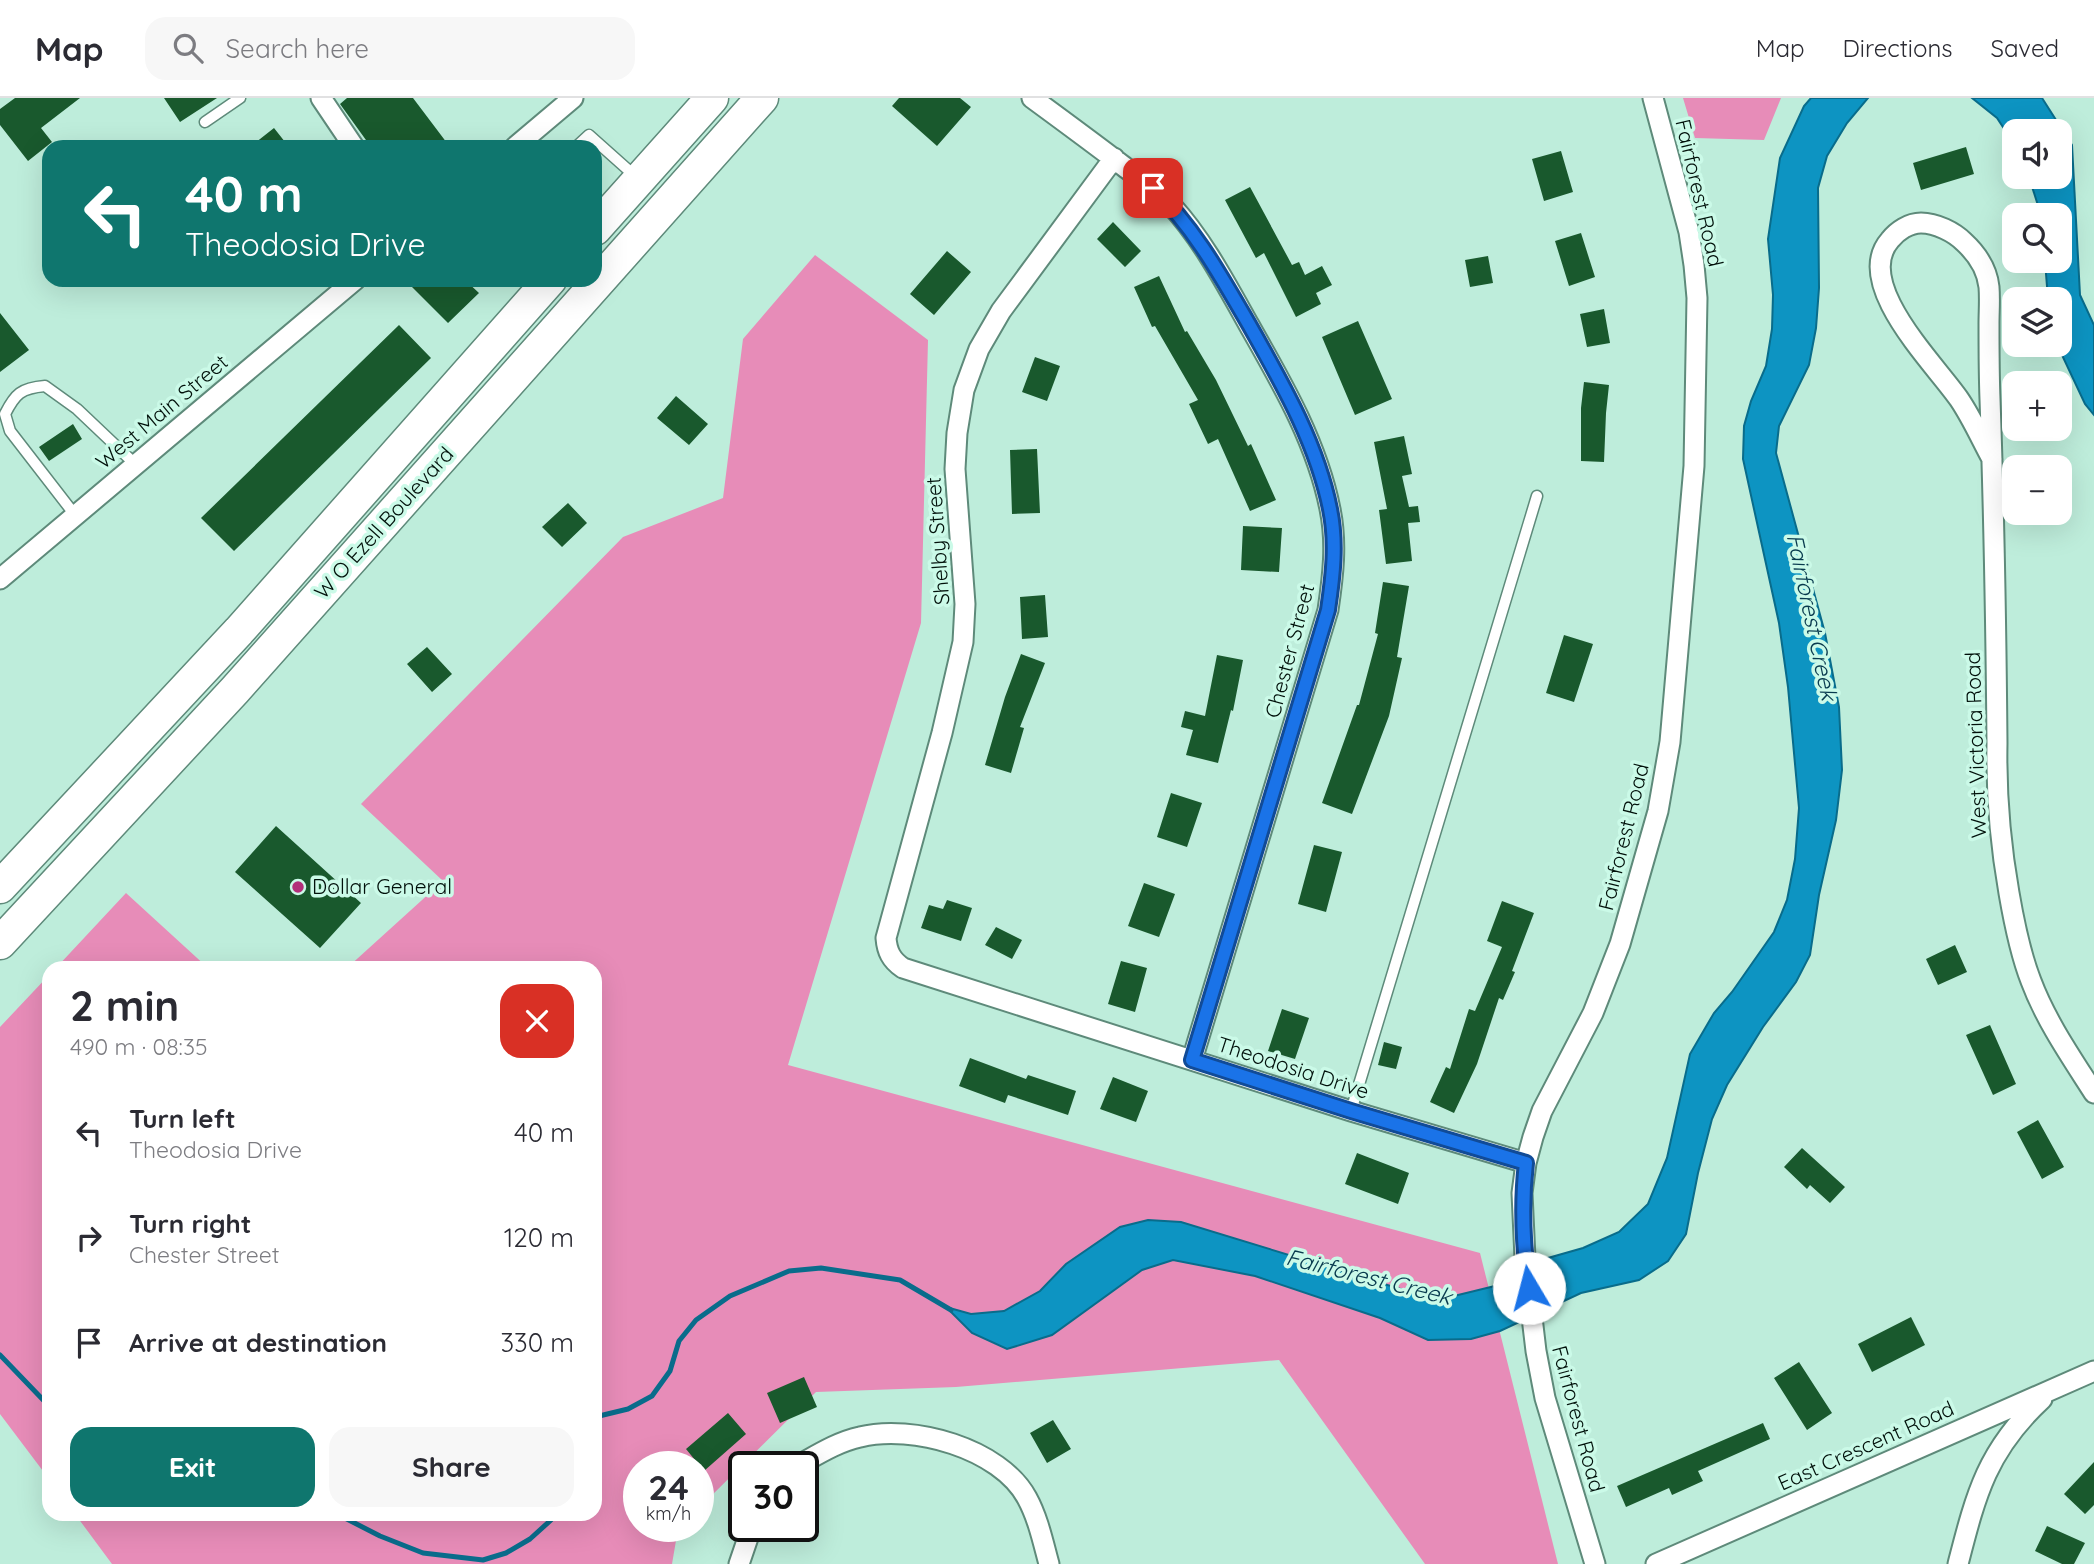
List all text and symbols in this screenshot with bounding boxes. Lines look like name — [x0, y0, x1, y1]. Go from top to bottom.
search box — [145, 17, 635, 80]
text: Map — [35, 28, 103, 69]
icon: search — [169, 29, 207, 67]
text: Search here — [225, 32, 369, 65]
text: Map — [1756, 33, 1805, 63]
text: Directions — [1843, 33, 1953, 63]
text: Saved — [1991, 33, 2059, 63]
street label: Fairforest Road — [1670, 117, 1730, 269]
map controls — [2002, 119, 2072, 525]
button: sound — [2002, 119, 2072, 189]
pin — [1123, 158, 1183, 218]
text: 40 m — [185, 163, 303, 224]
icon: left — [70, 168, 161, 259]
icon: arrive — [1134, 169, 1172, 207]
button: search — [2002, 203, 2072, 273]
text: Theodosia Drive — [185, 224, 426, 264]
button: layers — [2002, 287, 2072, 357]
street label: West Main Street — [90, 348, 233, 474]
button: + — [2002, 371, 2072, 441]
street label: W O Ezell Boulevard — [308, 441, 458, 604]
button: − — [2002, 455, 2072, 525]
street label: Shelby Street — [920, 476, 954, 606]
water label: Fairforest Creek — [1781, 531, 1845, 704]
street label: Chester Street — [1259, 581, 1319, 720]
street label: West Victoria Road — [1959, 651, 1991, 839]
street label: Fairforest Road — [1592, 761, 1654, 913]
place label: Dollar General — [312, 873, 452, 899]
marker: Dollar General — [290, 879, 306, 895]
text: 2 min — [70, 979, 179, 1032]
button: close — [500, 984, 574, 1058]
street label: Theodosia Drive — [1214, 1030, 1372, 1104]
text: 490 m · 08:35 — [70, 1032, 207, 1061]
text: Turn left — [129, 1102, 236, 1135]
icon: left — [70, 1114, 108, 1152]
text: 40 m — [514, 1116, 574, 1149]
text: Theodosia Drive — [129, 1135, 302, 1164]
text: Turn right — [129, 1207, 251, 1240]
icon: right — [70, 1219, 108, 1257]
text: 120 m — [504, 1221, 574, 1254]
text: Chester Street — [129, 1240, 280, 1269]
water label: Fairforest Creek — [1283, 1242, 1456, 1311]
position arrow — [1492, 1251, 1566, 1325]
icon: arrive — [70, 1324, 108, 1362]
text: Arrive at destination — [129, 1326, 387, 1359]
text: 330 m — [500, 1326, 574, 1359]
street label: Fairforest Road — [1547, 1343, 1611, 1495]
street label: East Crescent Road — [1773, 1395, 1958, 1496]
button: Exit — [70, 1427, 315, 1507]
button: Share — [329, 1427, 574, 1507]
speed limit sign: 30 — [728, 1451, 819, 1542]
text: 24 — [648, 1465, 689, 1509]
text: km/h — [646, 1502, 691, 1525]

